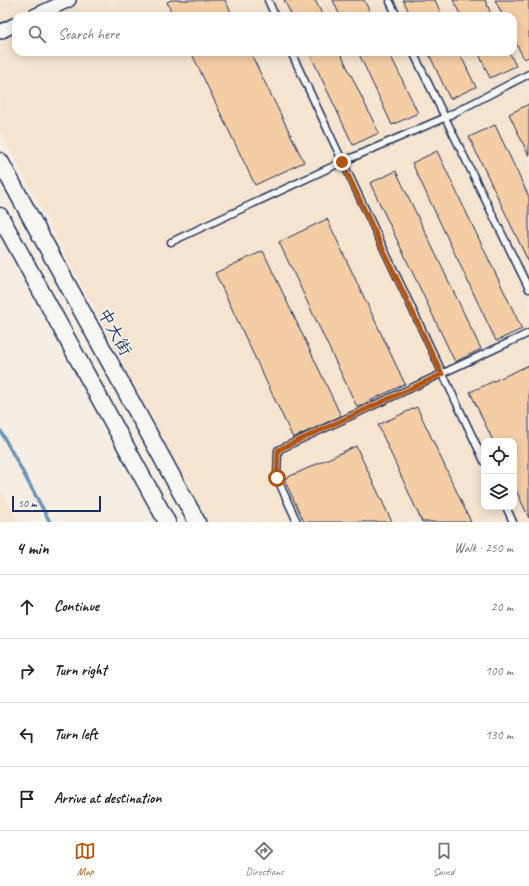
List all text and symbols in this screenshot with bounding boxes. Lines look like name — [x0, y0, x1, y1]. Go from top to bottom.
search box — [12, 12, 517, 56]
icon: search — [26, 23, 48, 45]
text: Search here — [58, 25, 119, 44]
route end — [333, 153, 351, 171]
street label: 中大街 — [93, 305, 137, 359]
map controls — [481, 438, 517, 510]
button: locate — [481, 438, 517, 474]
route start — [268, 469, 286, 487]
button: layers — [481, 474, 517, 510]
scale bar — [12, 494, 101, 513]
text: 50 m — [18, 496, 37, 510]
text: 4 min — [16, 538, 49, 559]
text: Walk · 250 m — [454, 540, 513, 556]
icon: ahead — [16, 596, 38, 618]
text: Continue — [54, 597, 99, 616]
text: 20 m — [491, 599, 513, 615]
icon: right — [16, 660, 38, 682]
text: Turn right — [54, 661, 107, 680]
text: 100 m — [485, 663, 513, 679]
icon: left — [16, 724, 38, 746]
text: Turn left — [54, 725, 97, 744]
text: 130 m — [485, 727, 513, 743]
icon: arrive — [16, 788, 38, 810]
text: Arrive at destination — [54, 789, 161, 808]
tab: Map — [74, 840, 96, 878]
tab: Directions — [245, 840, 284, 878]
tab: Saved — [433, 840, 455, 878]

